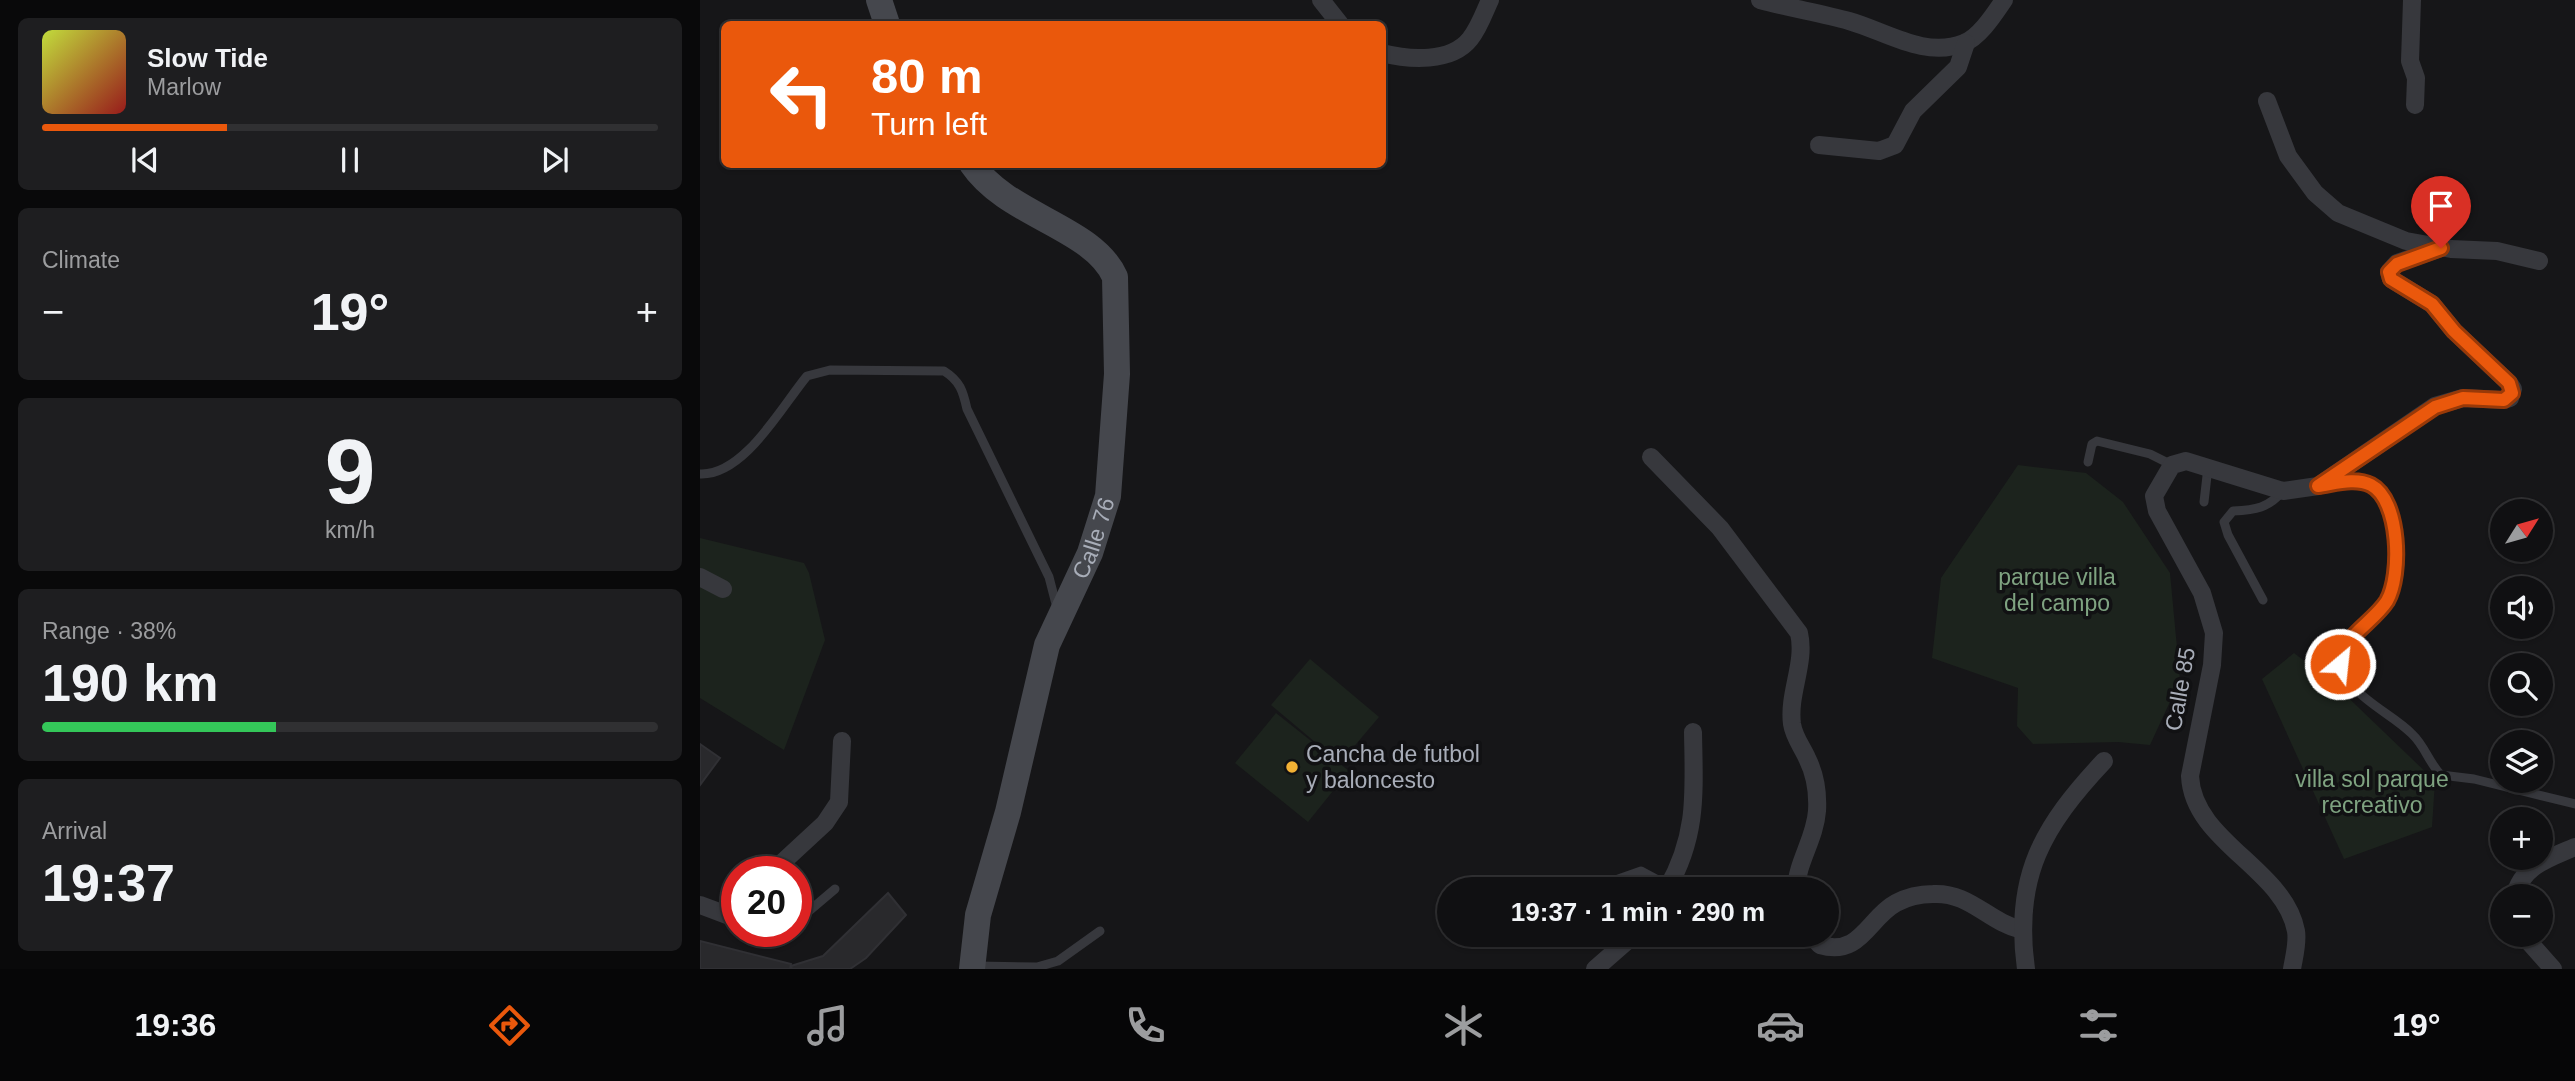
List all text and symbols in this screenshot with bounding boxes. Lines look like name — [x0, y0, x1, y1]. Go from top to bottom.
text: Slow Tide — [147, 43, 268, 73]
icon: left — [756, 49, 847, 140]
text: 80 m — [871, 49, 983, 103]
text: Marlow — [147, 74, 221, 100]
text: Turn left — [871, 106, 987, 142]
icon: previous — [126, 141, 164, 179]
icon: pause — [331, 141, 369, 179]
icon: next — [536, 141, 574, 179]
pin — [2411, 176, 2471, 248]
icon: arrive — [2422, 187, 2460, 225]
text: Climate — [42, 247, 120, 273]
text: 19° — [311, 283, 389, 341]
text: − — [42, 291, 64, 333]
text: + — [636, 291, 658, 333]
text: 9 — [325, 421, 375, 522]
street label: Calle 76 — [1067, 494, 1120, 583]
north arrow — [2490, 499, 2553, 562]
map controls — [2490, 499, 2553, 947]
text: km/h — [325, 517, 375, 543]
park label: parque villa del campo — [1998, 564, 2116, 616]
button: sound — [2490, 576, 2553, 639]
text: Range · 38% — [42, 618, 176, 644]
position arrow — [2303, 627, 2377, 701]
street label: Calle 85 — [2160, 645, 2200, 733]
button: search — [2490, 653, 2553, 716]
text: 190 km — [42, 654, 218, 712]
button: layers — [2490, 730, 2553, 793]
place label: Cancha de futbol y baloncesto — [1306, 741, 1480, 793]
marker: Cancha de futbol y baloncesto — [1284, 759, 1300, 775]
park label: villa sol parque recreativo — [2295, 766, 2449, 818]
button: + — [2490, 807, 2553, 870]
text: Arrival — [42, 818, 107, 844]
text: 19:37 — [42, 854, 175, 912]
speed limit sign: 20 — [721, 856, 812, 947]
button: − — [2490, 884, 2553, 947]
text: 19:37 · 1 min · 290 m — [1511, 897, 1765, 927]
icon: directions — [485, 1001, 534, 1050]
icon: music — [803, 1001, 852, 1050]
icon: phone — [1121, 1001, 1170, 1050]
icon: climate — [1439, 1001, 1488, 1050]
icon: car — [1756, 1001, 1805, 1050]
icon: filters — [2074, 1001, 2123, 1050]
text: 19:36 — [134, 1007, 216, 1043]
text: 19° — [2392, 1007, 2441, 1043]

